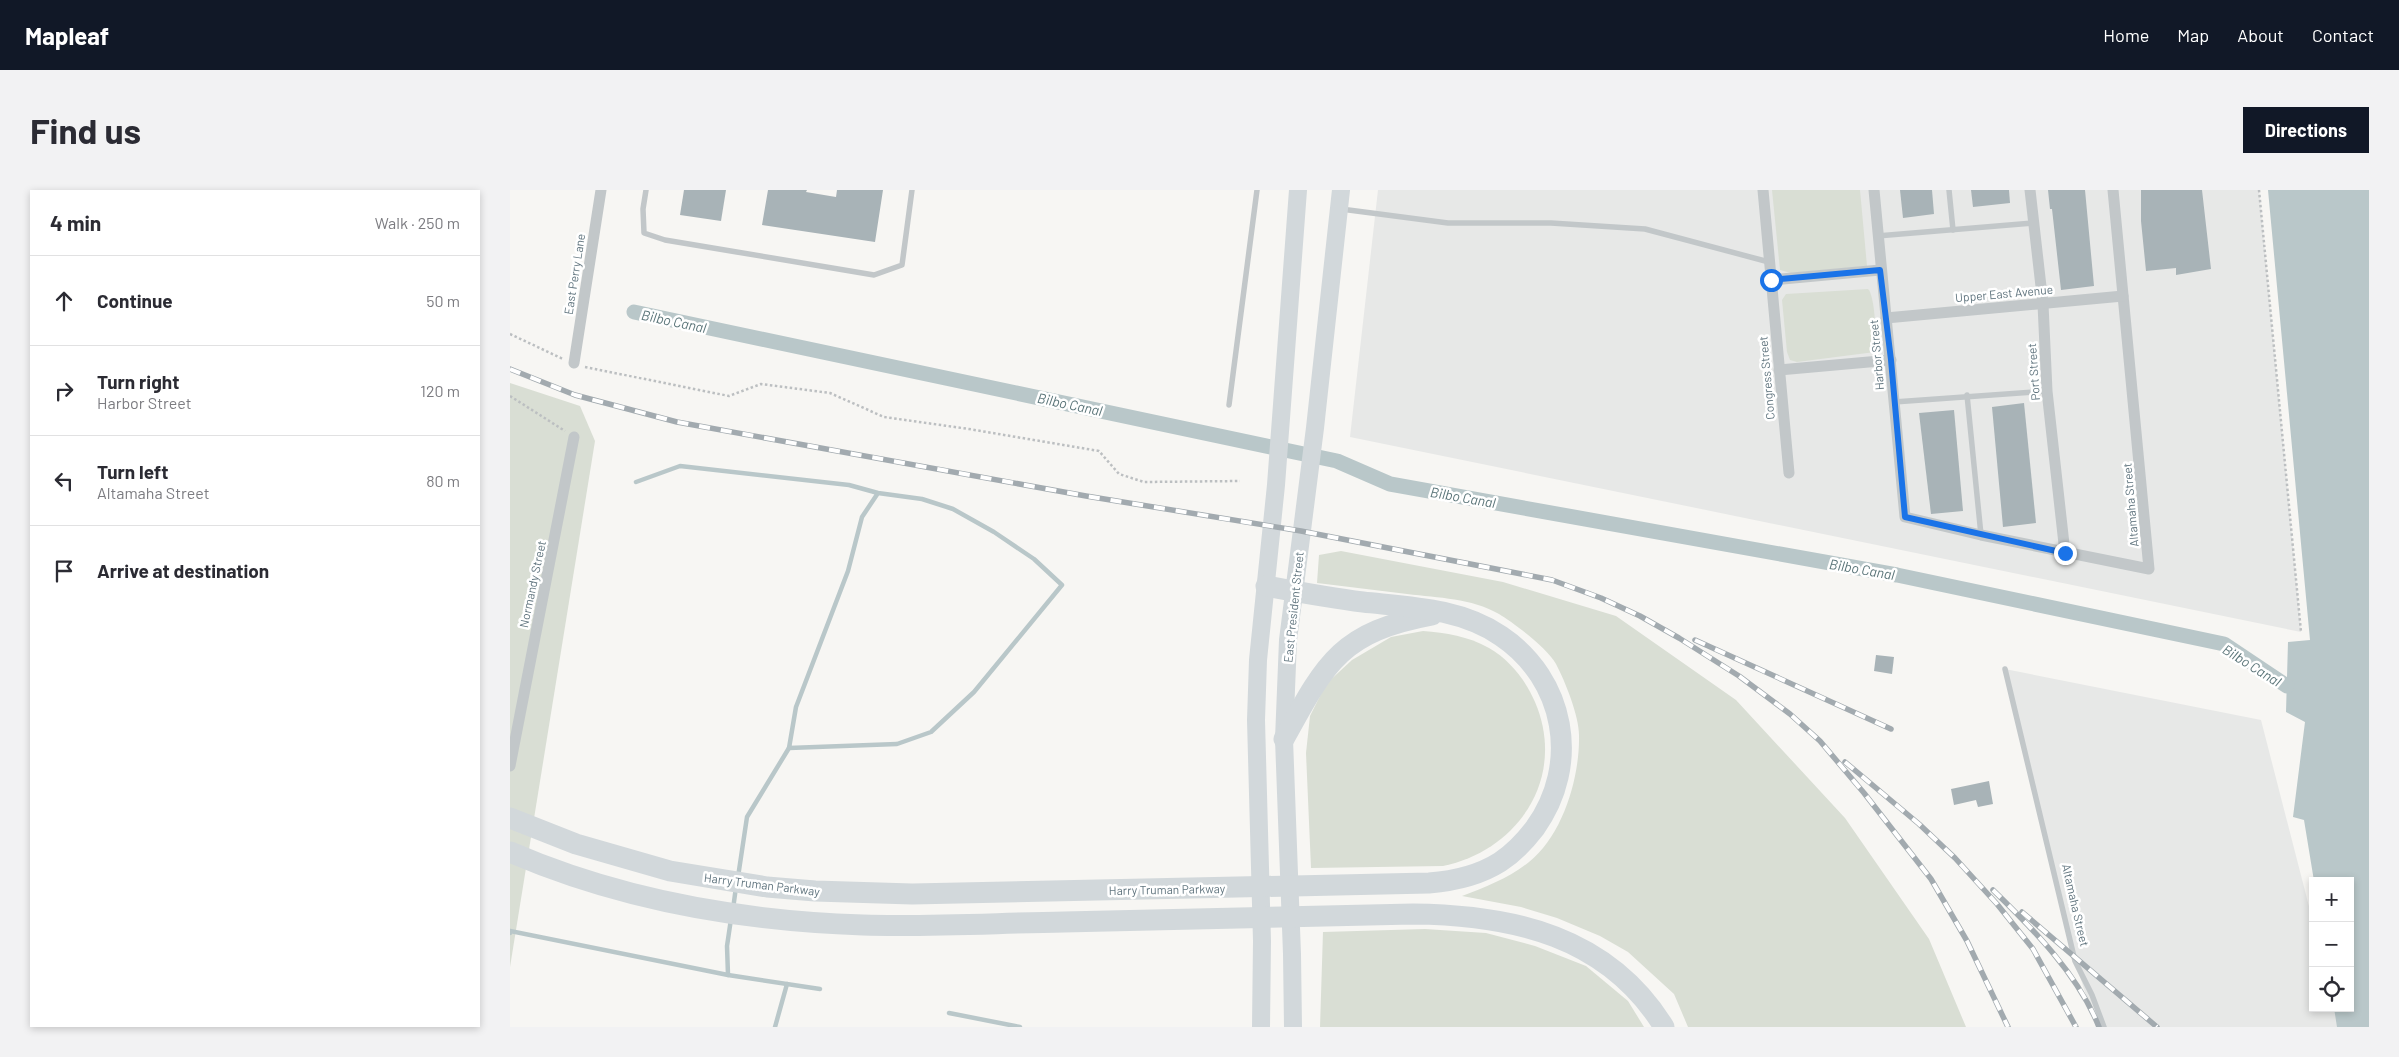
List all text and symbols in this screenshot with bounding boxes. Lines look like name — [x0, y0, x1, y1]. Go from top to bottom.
text: Mapleaf — [25, 21, 109, 50]
text: Home — [2103, 24, 2149, 46]
text: Map — [2177, 24, 2209, 46]
text: About — [2237, 24, 2284, 46]
text: Contact — [2312, 24, 2374, 46]
button: Directions — [2243, 107, 2369, 153]
text: Find us — [30, 109, 141, 151]
text: 4 min — [50, 210, 101, 235]
text: Walk · 250 m — [375, 213, 460, 232]
street label: East Perry Lane — [561, 232, 587, 316]
route start — [1760, 269, 1783, 292]
street label: Upper East Avenue — [1954, 282, 2054, 304]
icon: ahead — [50, 287, 78, 315]
text: Continue — [97, 289, 173, 312]
text: 50 m — [426, 291, 460, 310]
water label: Bilbo Canal — [640, 306, 708, 336]
street label: Harbor Street — [1866, 319, 1886, 391]
street label: Congress Street — [1755, 336, 1777, 420]
street label: Port Street — [2024, 343, 2042, 401]
text: Turn right — [97, 370, 179, 393]
icon: right — [50, 377, 78, 405]
text: 120 m — [420, 381, 460, 400]
water label: Bilbo Canal — [1036, 389, 1104, 419]
text: Harbor Street — [97, 393, 192, 412]
text: Turn left — [97, 460, 168, 483]
street label: Altamaha Street — [2119, 462, 2141, 548]
icon: left — [50, 467, 78, 495]
text: 80 m — [426, 471, 460, 490]
text: Altamaha Street — [97, 483, 209, 502]
water label: Bilbo Canal — [1429, 483, 1497, 511]
street label: Normandy Street — [516, 539, 548, 629]
route end — [2054, 542, 2077, 565]
street label: East President Street — [1280, 551, 1306, 663]
water label: Bilbo Canal — [1828, 555, 1896, 583]
icon: arrive — [50, 557, 78, 585]
text: Arrive at destination — [97, 559, 269, 582]
water label: Bilbo Canal — [2220, 640, 2284, 690]
street label: Altamaha Street — [2060, 862, 2092, 948]
street label: Harry Truman Parkway — [703, 870, 821, 898]
map controls — [2309, 877, 2354, 1012]
button: + — [2309, 877, 2354, 922]
street label: Harry Truman Parkway — [1109, 881, 1226, 897]
button: − — [2309, 922, 2354, 967]
button: locate — [2309, 967, 2354, 1012]

